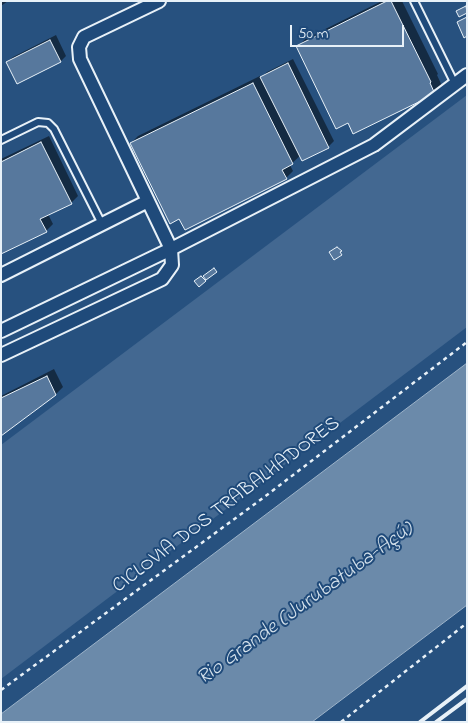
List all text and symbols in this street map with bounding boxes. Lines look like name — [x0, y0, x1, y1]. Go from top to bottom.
scale bar — [293, 15, 407, 47]
text: 50 m — [298, 23, 328, 45]
street label: CICLOVIA DOS TRABALHADORES — [108, 412, 346, 600]
water label: Rio Grande (Jurubatuba-Açú) — [193, 518, 419, 692]

